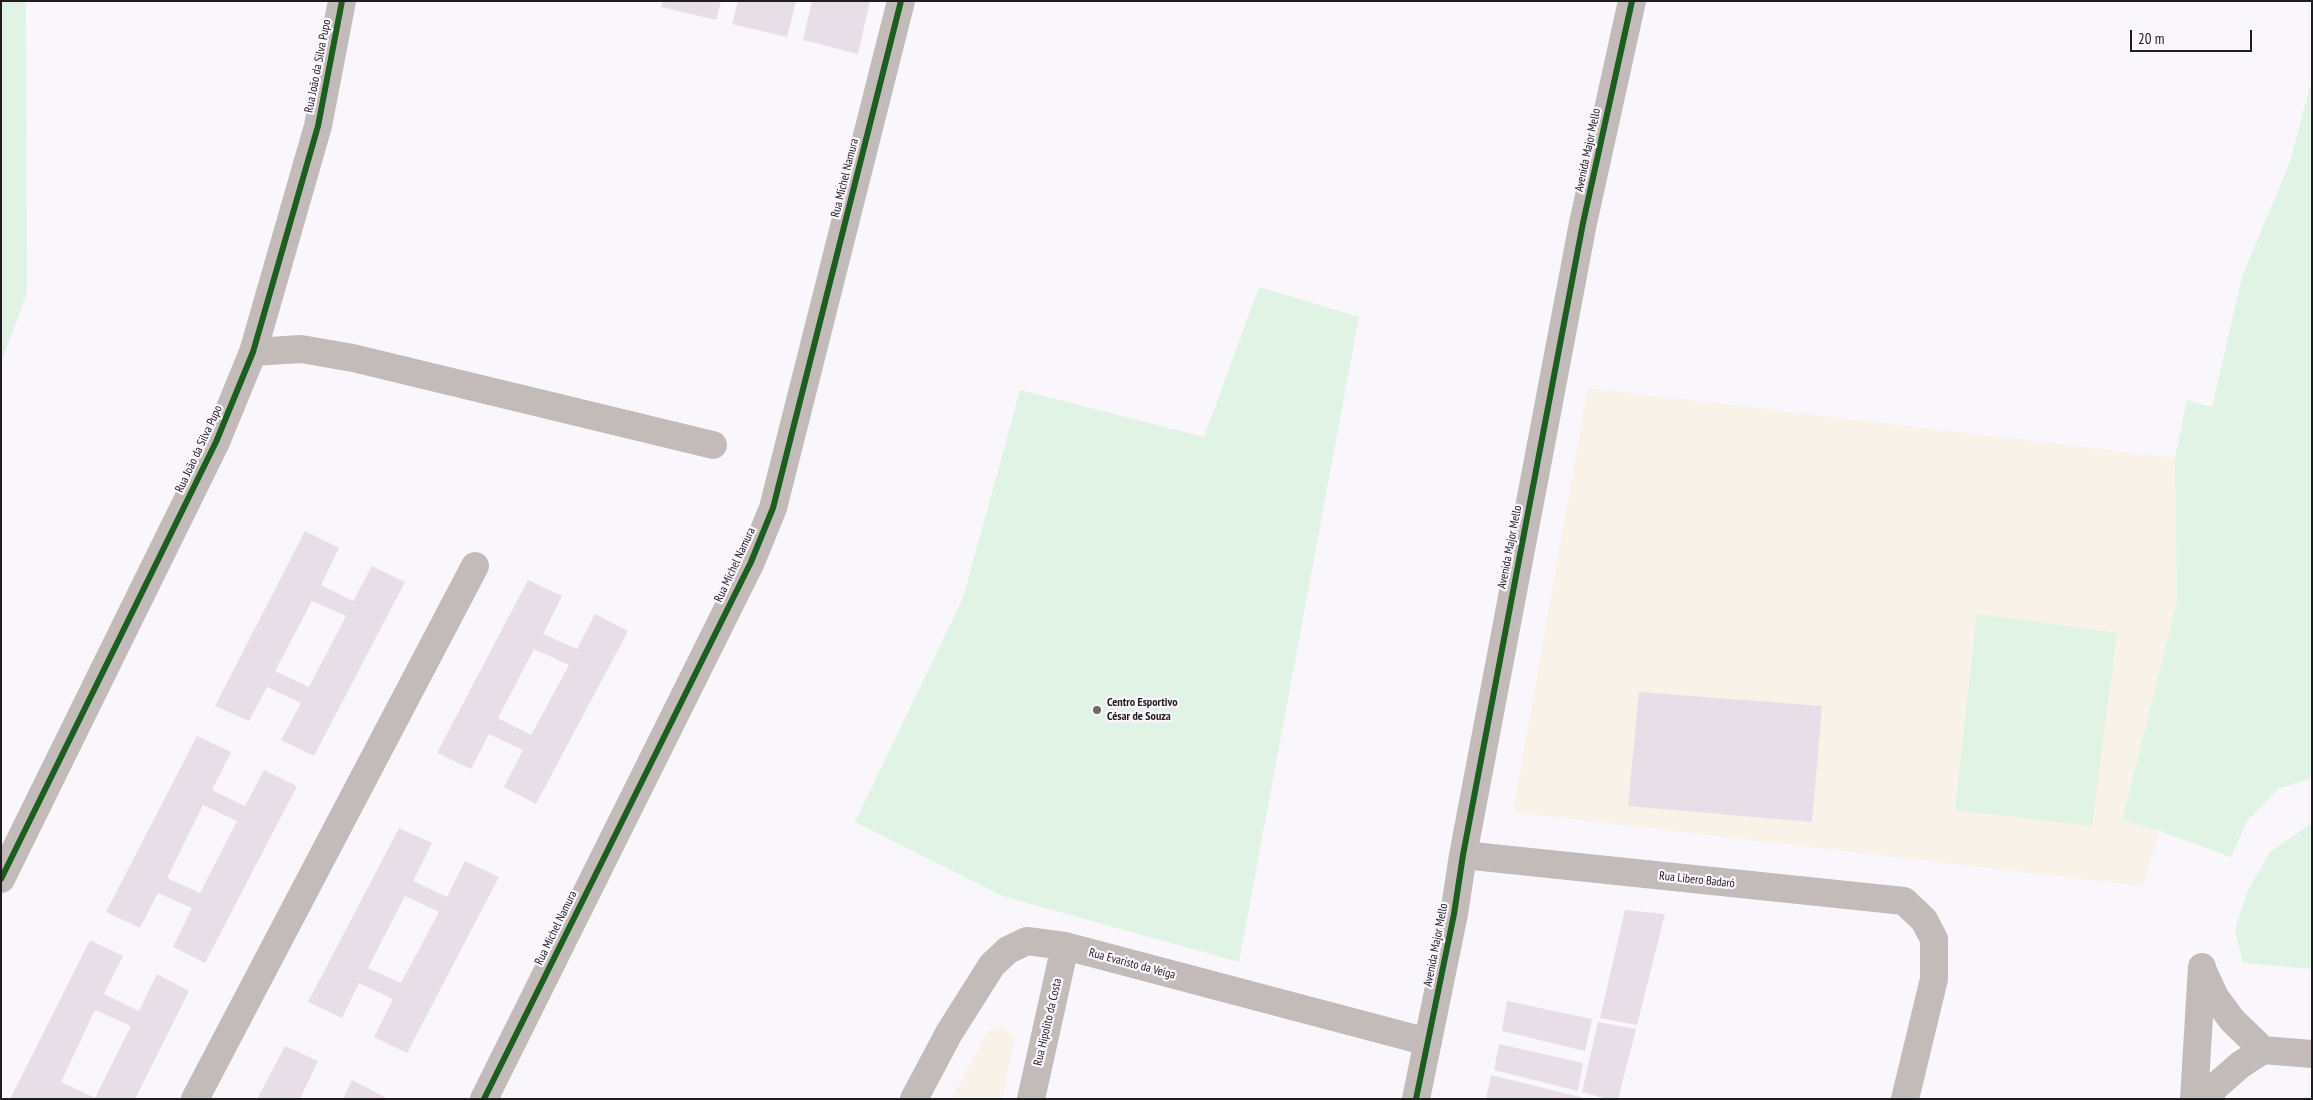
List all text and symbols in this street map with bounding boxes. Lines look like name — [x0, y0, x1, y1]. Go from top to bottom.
street label: Rua João da Silva Pupo — [302, 18, 334, 114]
scale bar — [2133, 20, 2256, 52]
text: 20 m — [2138, 29, 2164, 48]
street label: Avenida Major Mello — [1572, 107, 1604, 193]
street label: Rua Michel Namura — [828, 137, 862, 219]
street label: Rua João da Silva Pupo — [172, 403, 226, 495]
street label: Avenida Major Mello — [1495, 504, 1525, 590]
street label: Rua Michel Namura — [711, 525, 759, 605]
place label: Centro Esportivo César de Souza — [1107, 696, 1178, 724]
marker: Centro Esportivo César de Souza — [1091, 704, 1103, 716]
street label: Rua Libero Badaró — [1658, 869, 1736, 891]
street label: Rua Michel Namura — [532, 889, 580, 967]
street label: Avenida Major Mello — [1421, 902, 1451, 988]
street label: Rua Evaristo da Veiga — [1087, 946, 1177, 982]
street label: Rua Hipolito da Costa — [1031, 977, 1065, 1067]

